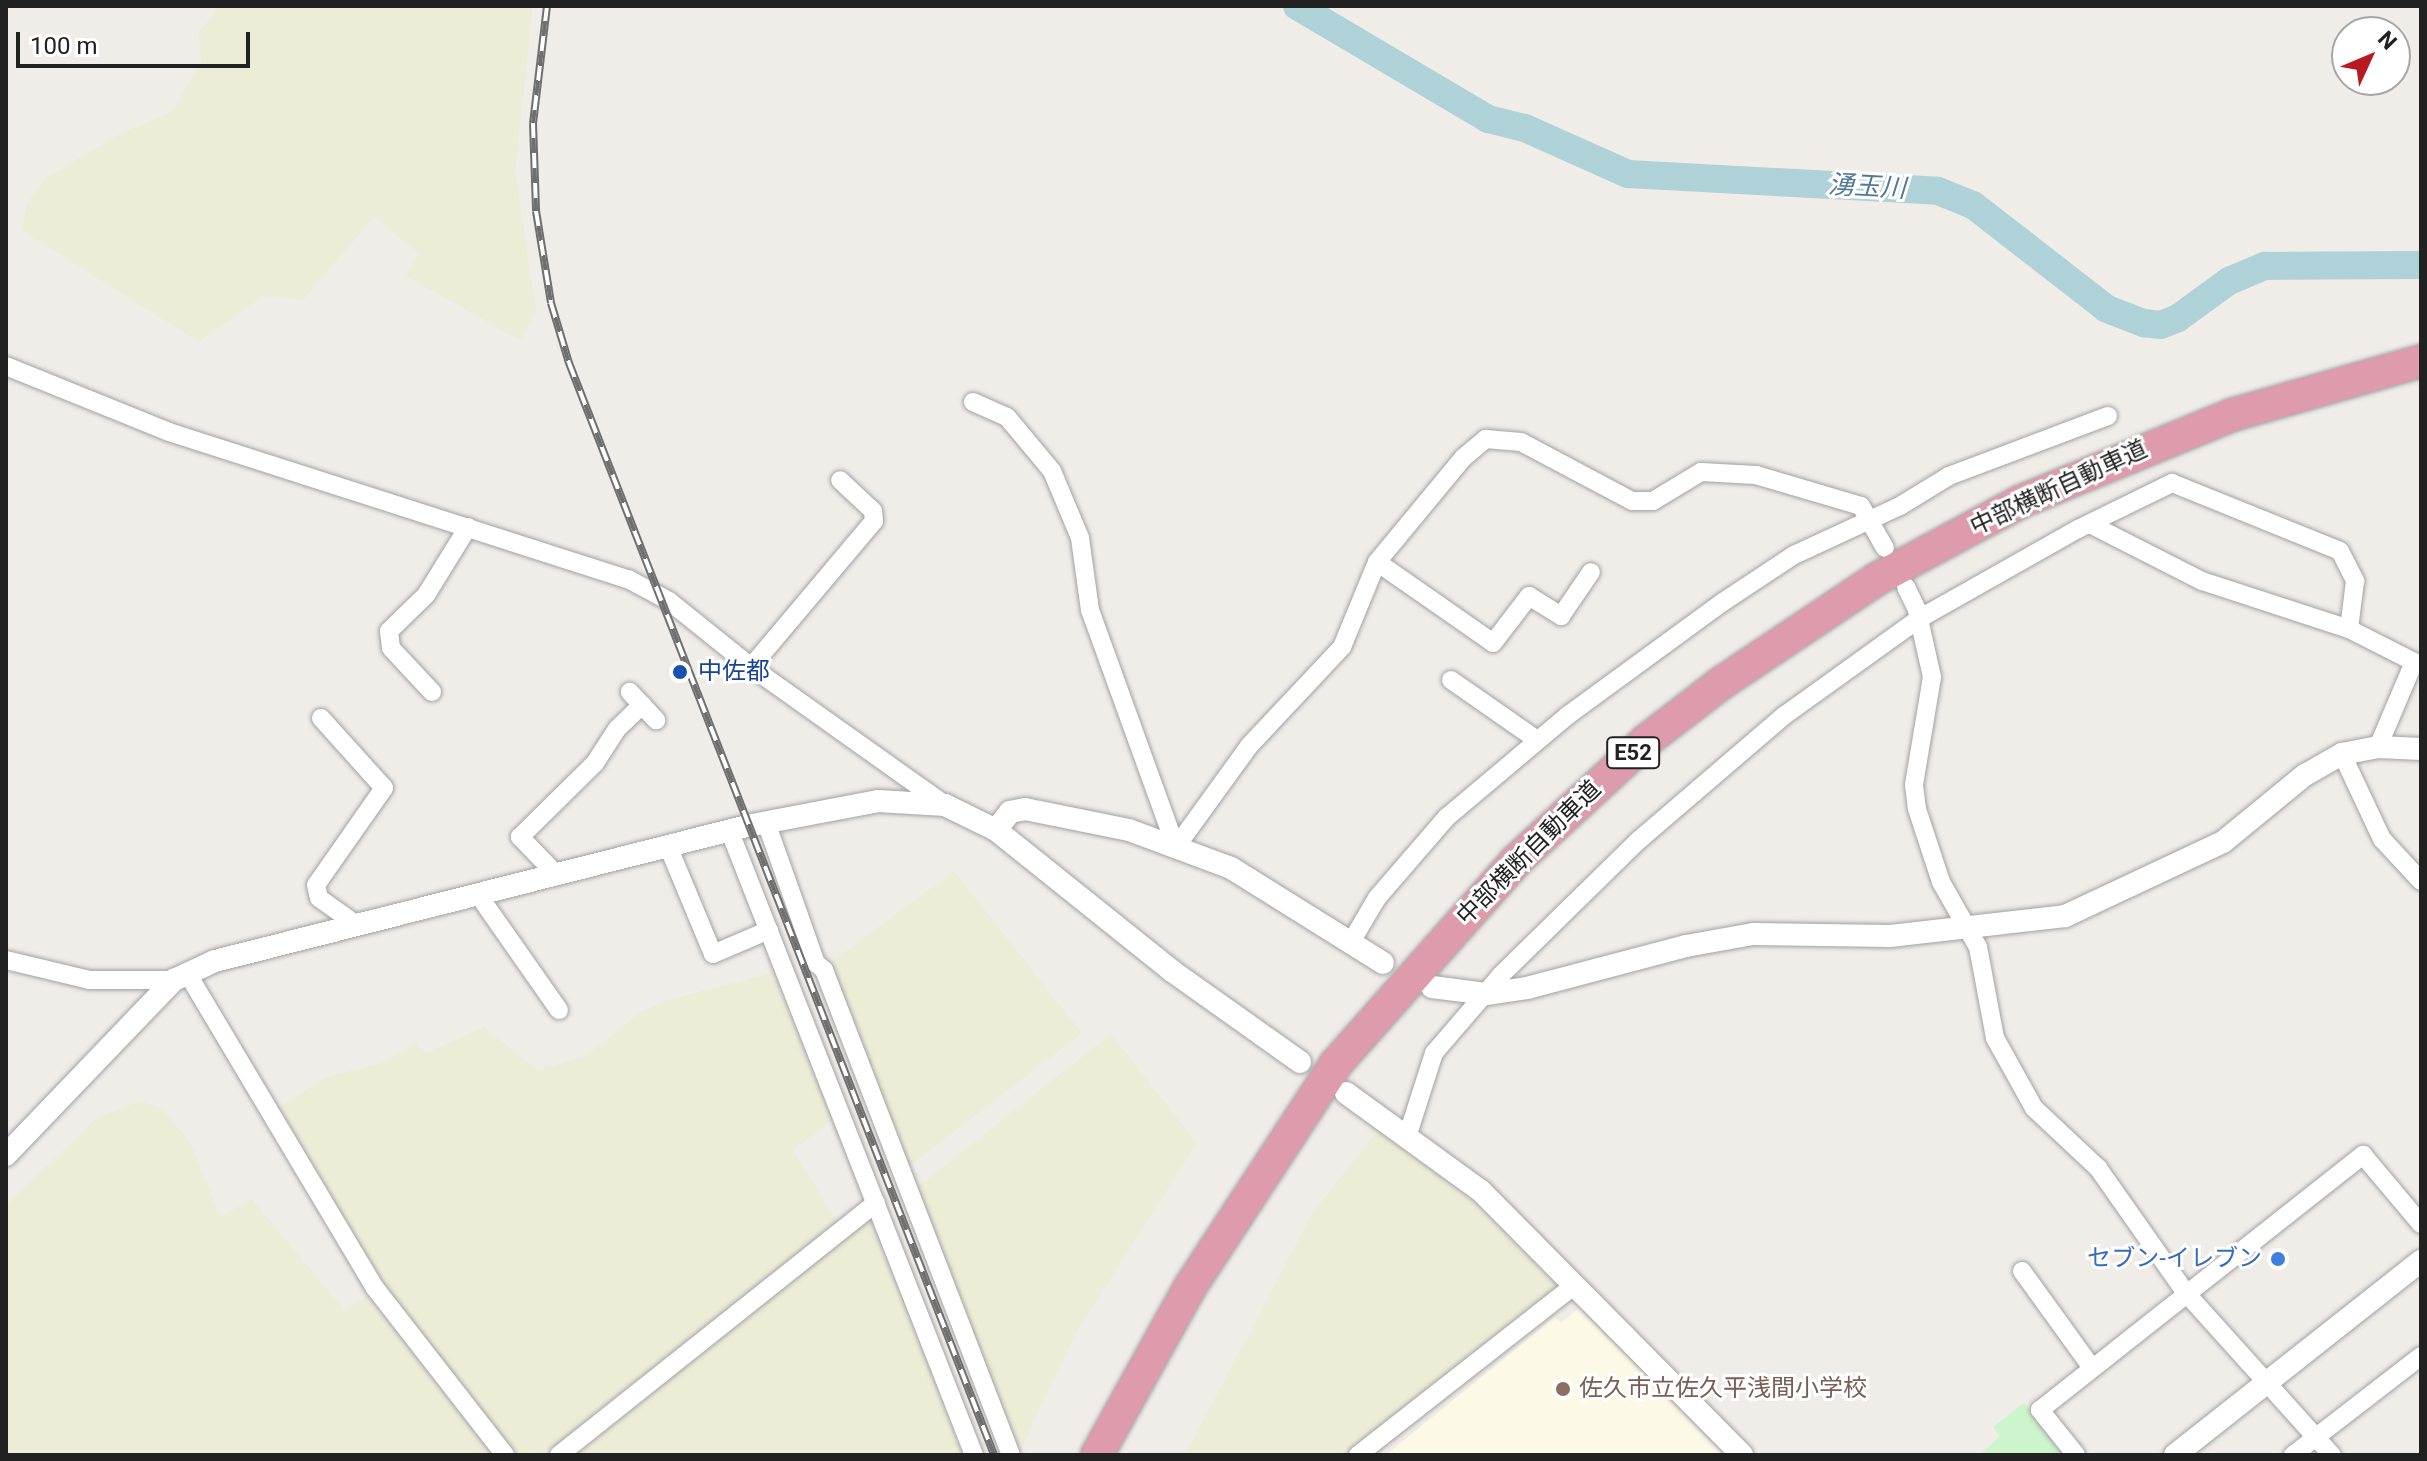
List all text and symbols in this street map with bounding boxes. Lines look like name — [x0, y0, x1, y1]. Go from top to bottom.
scale bar — [20, 16, 254, 66]
north arrow — [2331, 16, 2411, 96]
text: N — [2373, 26, 2402, 55]
text: 100 m — [30, 32, 97, 60]
water label: 湧玉川 — [1827, 169, 1907, 205]
street label: 中部横断自動車道 — [1966, 434, 2152, 542]
place label: 中佐都 — [698, 658, 770, 686]
marker: 中佐都 — [669, 661, 691, 683]
road number: E52 — [1605, 735, 1661, 771]
street label: 中部横断自動車道 — [1451, 775, 1607, 931]
place label: セブン-イレブン — [2087, 1245, 2262, 1273]
marker: セブン-イレブン — [2269, 1250, 2287, 1268]
place label: 佐久市立佐久平浅間小学校 — [1579, 1375, 1867, 1403]
marker: 佐久市立佐久平浅間小学校 — [1554, 1380, 1572, 1398]

